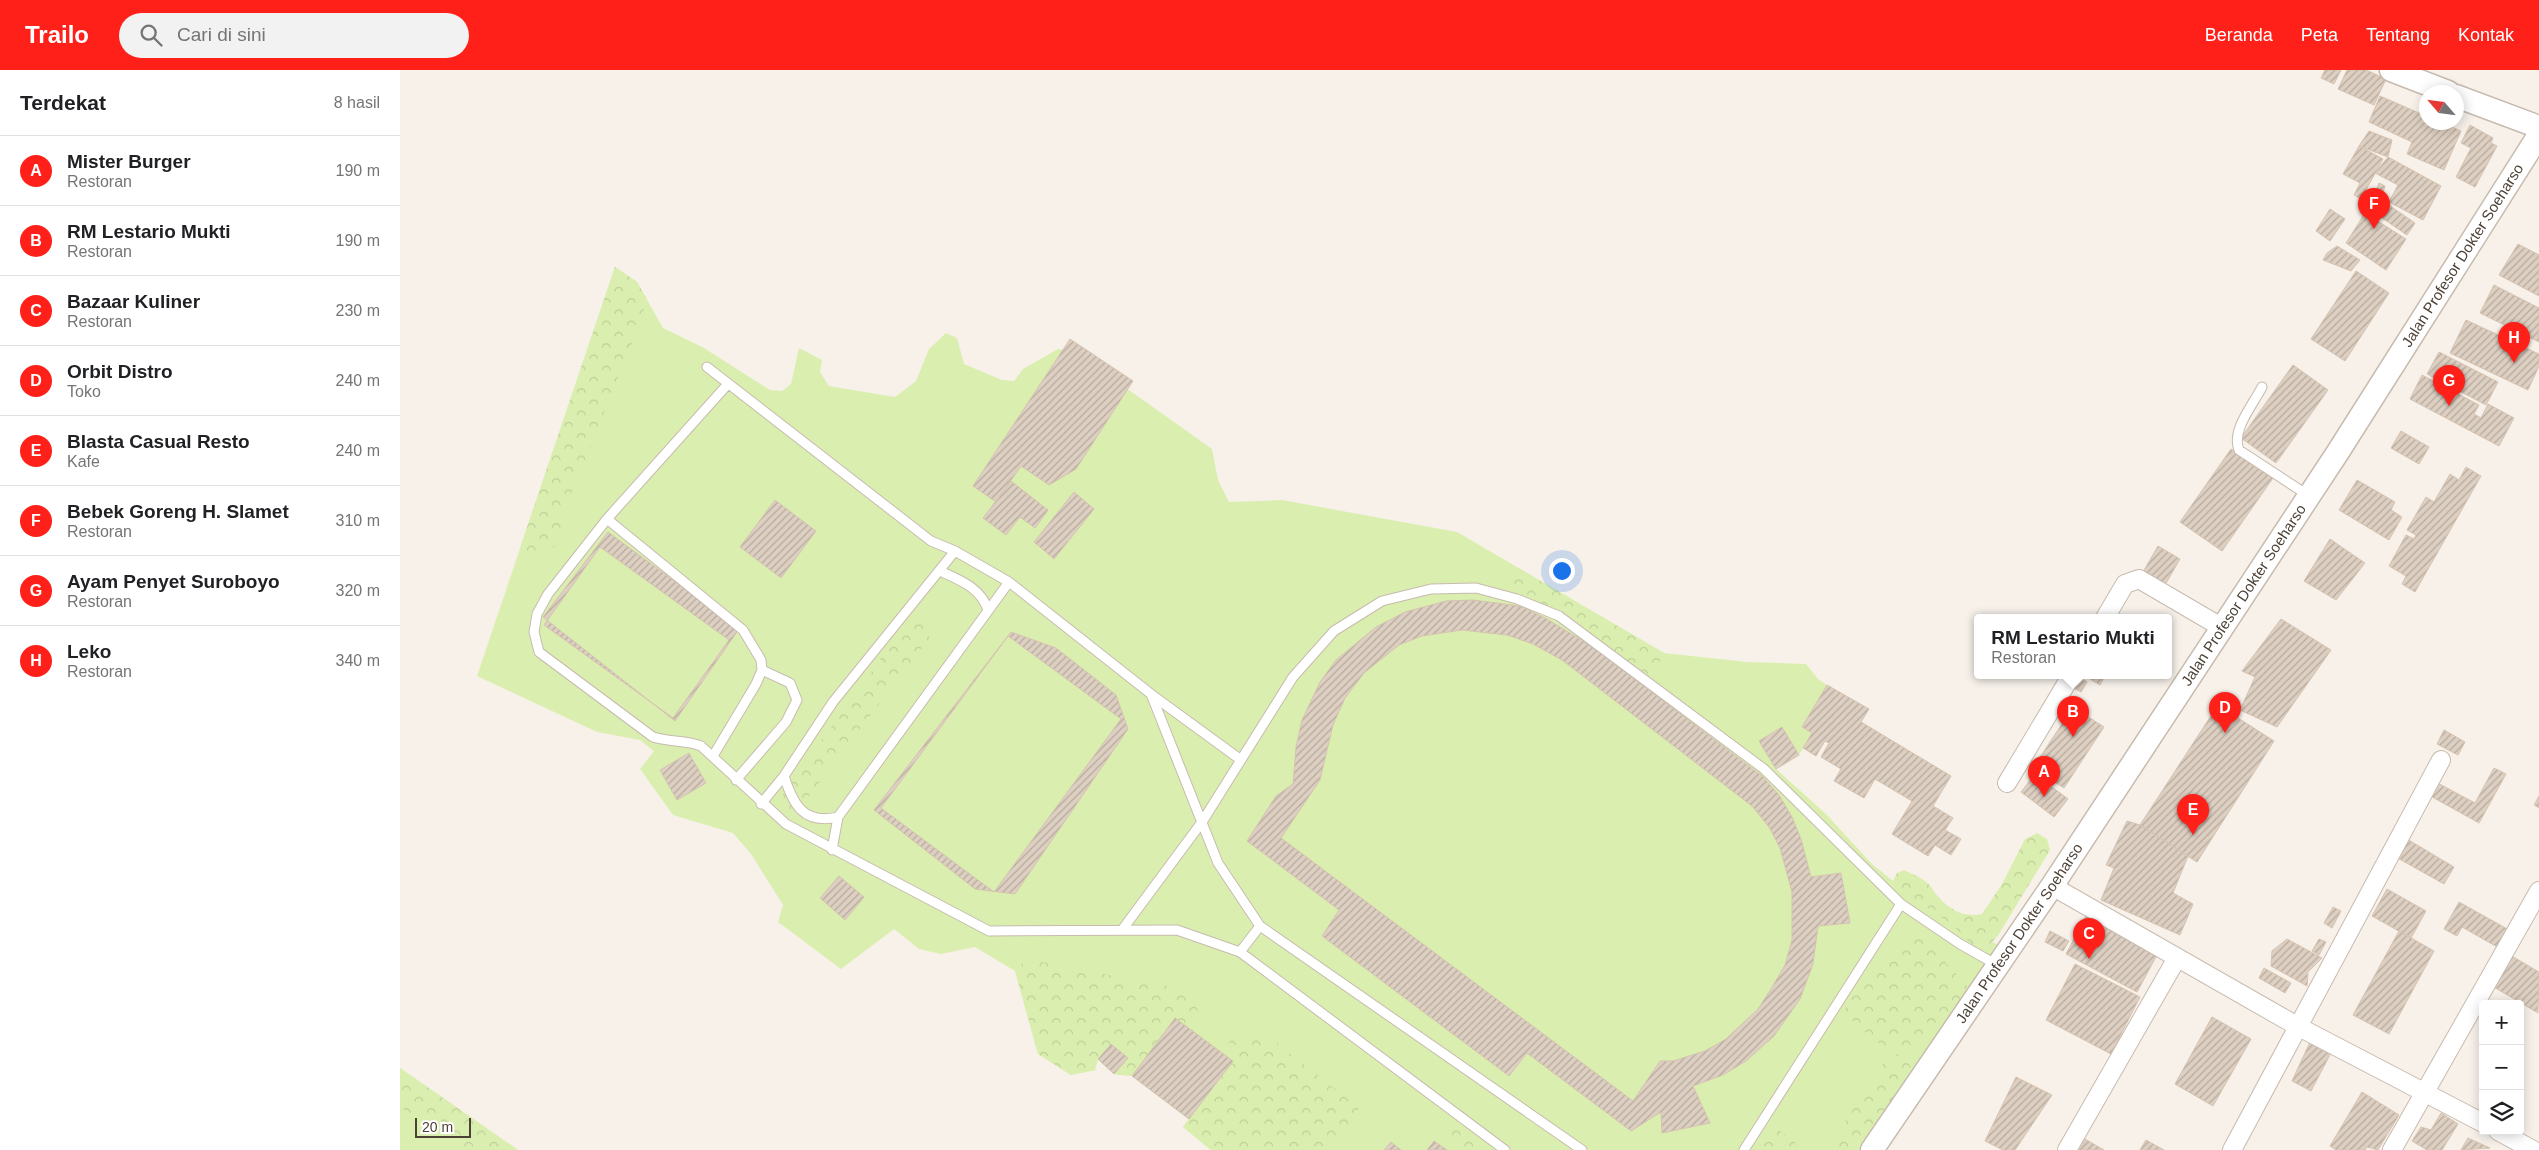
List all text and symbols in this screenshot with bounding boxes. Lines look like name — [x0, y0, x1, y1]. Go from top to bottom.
search box — [119, 13, 469, 58]
text: Trailo — [25, 21, 89, 48]
icon: search — [137, 21, 165, 49]
text: Cari di sini — [177, 24, 266, 45]
text: Beranda — [2205, 25, 2273, 45]
text: Peta — [2301, 25, 2338, 45]
text: Tentang — [2366, 25, 2430, 45]
text: Kontak — [2458, 25, 2514, 45]
north arrow — [2419, 85, 2464, 130]
text: Terdekat — [20, 91, 106, 114]
text: 8 hasil — [334, 94, 380, 111]
text: Mister Burger — [67, 151, 191, 172]
street label: Jalan Profesor Dokter Soeharso — [2398, 160, 2527, 350]
text: A — [30, 162, 42, 179]
text: 190 m — [336, 162, 380, 179]
text: Restoran — [67, 173, 132, 190]
pin: F — [2358, 188, 2390, 229]
text: RM Lestario Mukti — [67, 221, 231, 242]
text: B — [30, 232, 42, 249]
text: 190 m — [336, 232, 380, 249]
text: Restoran — [67, 243, 132, 260]
text: Bazaar Kuliner — [67, 291, 200, 312]
text: C — [30, 302, 42, 319]
text: 230 m — [336, 302, 380, 319]
text: Restoran — [67, 313, 132, 330]
pin: H — [2498, 322, 2530, 363]
text: Orbit Distro — [67, 361, 173, 382]
pin: G — [2433, 365, 2465, 406]
text: D — [30, 372, 42, 389]
text: 240 m — [336, 372, 380, 389]
text: Toko — [67, 383, 101, 400]
text: Blasta Casual Resto — [67, 431, 250, 452]
text: E — [31, 442, 41, 459]
text: 240 m — [336, 442, 380, 459]
text: Kafe — [67, 453, 100, 470]
text: Bebek Goreng H. Slamet — [67, 501, 289, 522]
street label: Jalan Profesor Dokter Soeharso — [2177, 501, 2309, 689]
text: F — [31, 512, 41, 529]
text: 310 m — [336, 512, 380, 529]
text: Restoran — [67, 523, 132, 540]
your location — [1549, 558, 1575, 584]
text: Ayam Penyet Suroboyo — [67, 571, 280, 592]
text: G — [30, 582, 42, 599]
text: 320 m — [336, 582, 380, 599]
text: Restoran — [67, 593, 132, 610]
popup — [1974, 614, 2172, 679]
text: RM Lestario Mukti — [1991, 627, 2155, 648]
text: Leko — [67, 641, 111, 662]
text: Restoran — [1991, 649, 2056, 666]
text: H — [30, 652, 42, 669]
text: 340 m — [336, 652, 380, 669]
text: Restoran — [67, 663, 132, 680]
pin: D — [2209, 692, 2241, 733]
pin: B — [2057, 696, 2089, 737]
pin: A — [2028, 756, 2060, 797]
pin: E — [2177, 794, 2209, 835]
street label: Jalan Profesor Dokter Soeharso — [1952, 840, 2086, 1026]
pin: C — [2073, 918, 2105, 959]
map controls — [2479, 1000, 2524, 1135]
button: + — [2479, 1000, 2524, 1045]
button: − — [2479, 1045, 2524, 1090]
button: layers — [2479, 1090, 2524, 1135]
scale bar — [415, 1115, 471, 1138]
text: 20 m — [422, 1119, 453, 1135]

